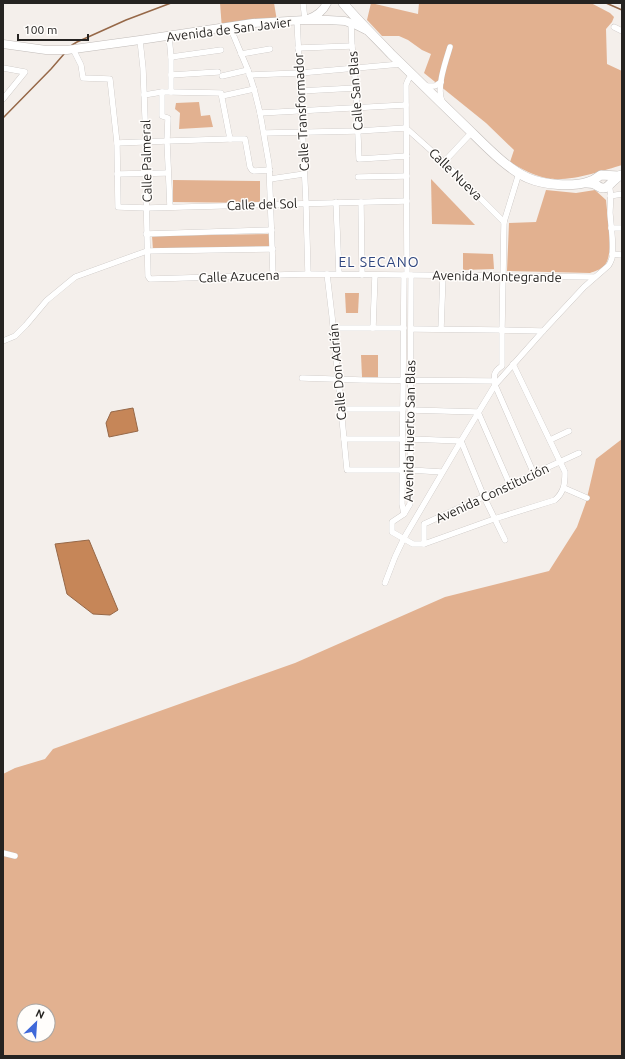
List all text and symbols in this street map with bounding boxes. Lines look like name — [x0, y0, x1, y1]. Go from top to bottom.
street label: Avenida de San Javier — [166, 14, 292, 44]
scale bar — [18, 16, 88, 42]
text: 100 m — [24, 23, 57, 36]
street label: Calle San Blas — [345, 50, 365, 131]
street label: Calle Transformador — [291, 52, 311, 172]
street label: Calle Palmeral — [138, 119, 154, 203]
street label: Calle Nueva — [426, 145, 486, 203]
street label: Calle del Sol — [226, 196, 298, 212]
district label: EL SECANO — [338, 254, 420, 270]
street label: Calle Azucena — [198, 268, 280, 284]
street label: Avenida Montegrande — [432, 268, 562, 284]
street label: Calle Don Adrián — [326, 323, 348, 421]
street label: Avenida Huerto San Blas — [401, 360, 417, 502]
street label: Avenida Constitución — [433, 461, 551, 525]
north arrow — [16, 1003, 56, 1043]
text: N — [34, 1007, 46, 1021]

